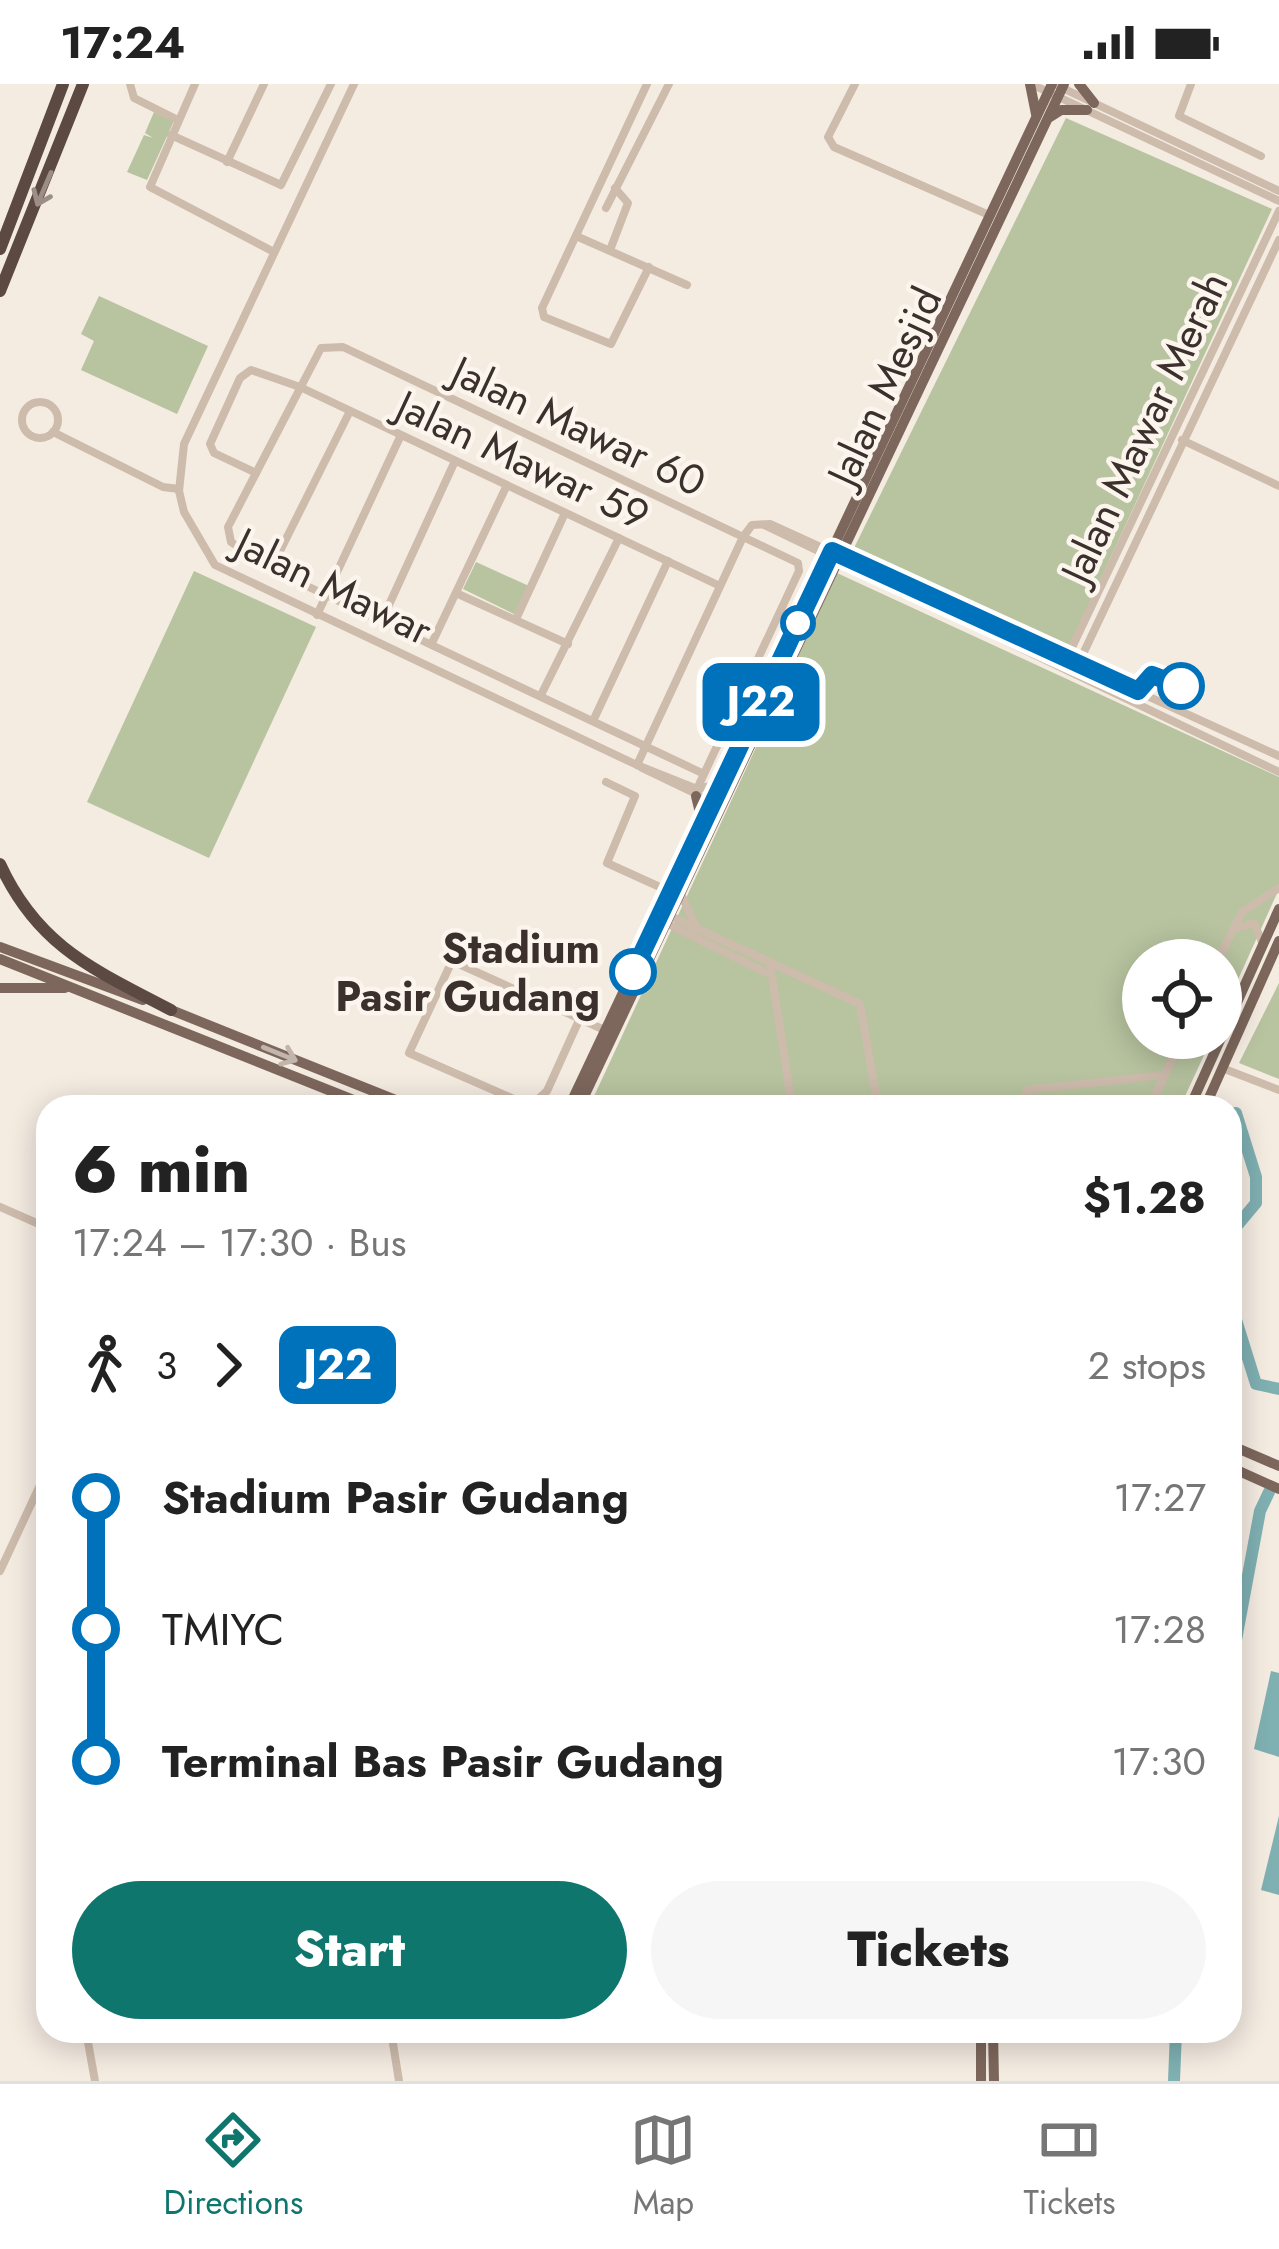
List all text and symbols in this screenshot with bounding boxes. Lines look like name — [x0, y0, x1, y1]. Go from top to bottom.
text: 17:24 — [60, 10, 185, 75]
one-way arrow — [32, 169, 53, 206]
street label: Jalan Mawar Merah — [1044, 262, 1243, 597]
street label: Jalan Mesjid — [810, 277, 957, 500]
street label: Jalan Mawar 60 — [437, 339, 716, 512]
street label: Jalan Mawar 59 — [382, 373, 659, 546]
street label: Jalan Mawar — [221, 510, 443, 661]
unlabelled marker — [782, 607, 814, 639]
line badge: J22 — [692, 663, 830, 741]
unlabelled marker — [1159, 664, 1203, 708]
text: J22 — [727, 671, 795, 732]
place label: Stadium Pasir Gudang — [335, 918, 600, 1027]
map controls — [1122, 939, 1242, 1059]
button: locate — [1122, 939, 1242, 1059]
marker: Stadium Pasir Gudang — [611, 950, 655, 994]
one-way arrow — [260, 1044, 297, 1066]
text: 6 min — [72, 1121, 250, 1217]
text: $1.28 — [1083, 1165, 1206, 1230]
text: 17:24 – 17:30 · Bus — [72, 1214, 406, 1271]
icon: walk — [72, 1332, 138, 1398]
icon: forward — [195, 1332, 261, 1398]
text: J22 — [303, 1334, 372, 1395]
text: 3 — [156, 1337, 177, 1394]
text: 2 stops — [1088, 1337, 1206, 1394]
text: Stadium Pasir Gudang — [162, 1465, 629, 1530]
text: 17:27 — [1114, 1469, 1206, 1526]
text: TMIYC — [162, 1597, 284, 1662]
text: 17:28 — [1113, 1601, 1206, 1658]
text: Terminal Bas Pasir Gudang — [162, 1729, 724, 1794]
text: 17:30 — [1112, 1733, 1206, 1790]
button: Start — [72, 1881, 627, 2019]
button: Tickets — [651, 1881, 1206, 2019]
tab: Directions — [164, 2107, 303, 2226]
tab: Map — [630, 2107, 696, 2226]
tab: Tickets — [1024, 2107, 1115, 2226]

